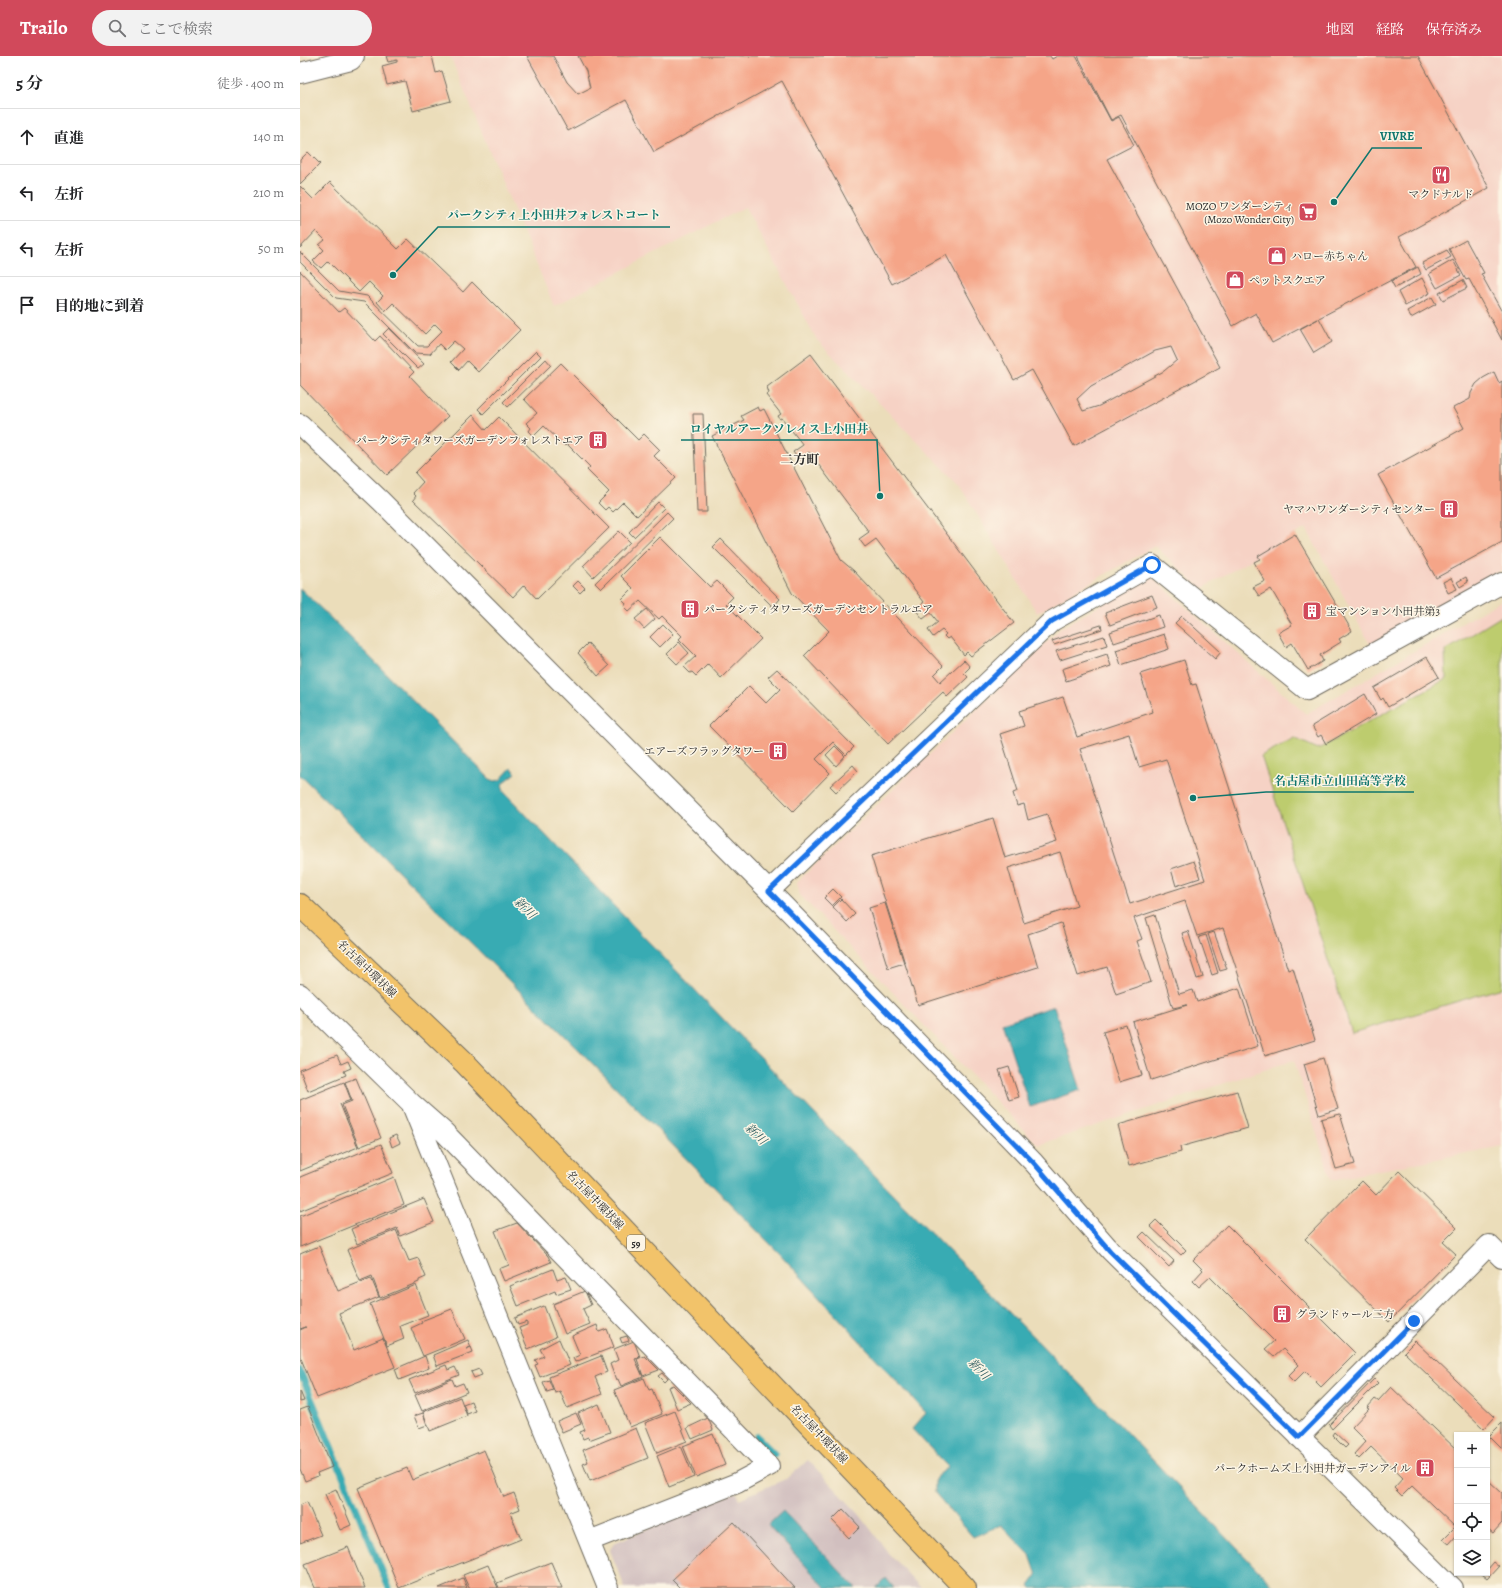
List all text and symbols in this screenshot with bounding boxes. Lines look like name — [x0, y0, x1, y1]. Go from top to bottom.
search box — [92, 10, 372, 46]
text: Trailo — [20, 15, 68, 41]
icon: search — [106, 17, 128, 39]
text: ここで検索 — [138, 19, 213, 39]
text: 地図 — [1326, 20, 1354, 39]
text: 経路 — [1376, 20, 1404, 39]
text: 保存済み — [1426, 20, 1482, 39]
text: 5 分 — [16, 72, 43, 95]
text: 徒歩 · 400 m — [217, 75, 284, 92]
callout: VIVRE — [1372, 124, 1422, 148]
icon: ahead — [16, 126, 38, 148]
text: 直進 — [54, 128, 84, 148]
text: 140 m — [253, 128, 284, 145]
text: VIVRE — [1379, 128, 1414, 144]
restaurant icon: マクドナルド — [1430, 164, 1452, 186]
icon: left — [16, 182, 38, 204]
text: 左折 — [54, 184, 84, 204]
text: 210 m — [253, 184, 284, 201]
place label: マクドナルド — [1408, 187, 1474, 202]
place label: MOZO ワンダーシティ (Mozo Wonder City) — [1186, 199, 1294, 227]
supermarket icon: MOZO ワンダーシティ (Mozo Wonder City) — [1297, 201, 1319, 223]
callout: パークシティ上小田井フォレストコート — [438, 203, 670, 227]
text: パークシティ上小田井フォレストコート — [447, 207, 661, 223]
icon: left — [16, 238, 38, 260]
text: 左折 — [54, 240, 84, 260]
text: 50 m — [258, 240, 284, 257]
shop icon: ハロー赤ちゃん — [1266, 245, 1288, 267]
place label: ハロー赤ちゃん — [1291, 249, 1368, 264]
shop icon: ペットスクエア — [1224, 269, 1246, 291]
place label: ペットスクエア — [1249, 273, 1326, 288]
icon: arrive — [16, 294, 38, 316]
text: 目的地に到着 — [54, 296, 144, 316]
callout: ロイヤルアークソレイス上小田井 — [681, 416, 877, 440]
text: ロイヤルアークソレイス上小田井 — [690, 421, 868, 437]
building icon: パークシティタワーズガーデンフォレストエア — [587, 429, 609, 451]
place label: パークシティタワーズガーデンフォレストエア — [356, 433, 584, 448]
district label: 二方町 — [780, 451, 820, 468]
building icon: ヤマハワンダーシティセンター — [1438, 498, 1460, 520]
place label: ヤマハワンダーシティセンター — [1283, 502, 1435, 517]
route start — [1143, 556, 1161, 574]
building icon: パークシティタワーズガーデンセントラルエア — [679, 598, 701, 620]
building icon: 宝マンション小田井第3 — [1301, 600, 1323, 622]
place label: パークシティタワーズガーデンセントラルエア — [704, 602, 933, 617]
place label: 宝マンション小田井第3 — [1326, 604, 1440, 619]
building icon: エアーズフラッグタワー — [767, 740, 789, 762]
place label: エアーズフラッグタワー — [644, 744, 764, 759]
callout: 名古屋市立山田高等学校 — [1266, 768, 1414, 792]
text: 名古屋市立山田高等学校 — [1274, 773, 1406, 789]
water label: 新川 — [511, 894, 541, 923]
street label: 名古屋中環状線 — [334, 937, 400, 1001]
water label: 新川 — [742, 1120, 772, 1149]
street label: 名古屋中環状線 — [563, 1167, 627, 1233]
road number: 59 — [627, 1235, 645, 1251]
building icon: グランドゥール二方 — [1271, 1303, 1293, 1325]
place label: グランドゥール二方 — [1296, 1307, 1395, 1322]
route end — [1405, 1312, 1423, 1330]
water label: 新川 — [965, 1355, 994, 1385]
street label: 名古屋中環状線 — [787, 1401, 851, 1467]
map controls — [1454, 1432, 1490, 1576]
button: + — [1454, 1432, 1490, 1468]
building icon: パークホームズ上小田井ガーデンアイル — [1414, 1457, 1436, 1479]
place label: パークホームズ上小田井ガーデンアイル — [1214, 1461, 1411, 1476]
button: − — [1454, 1468, 1490, 1504]
button: locate — [1454, 1504, 1490, 1540]
button: layers — [1454, 1540, 1490, 1576]

